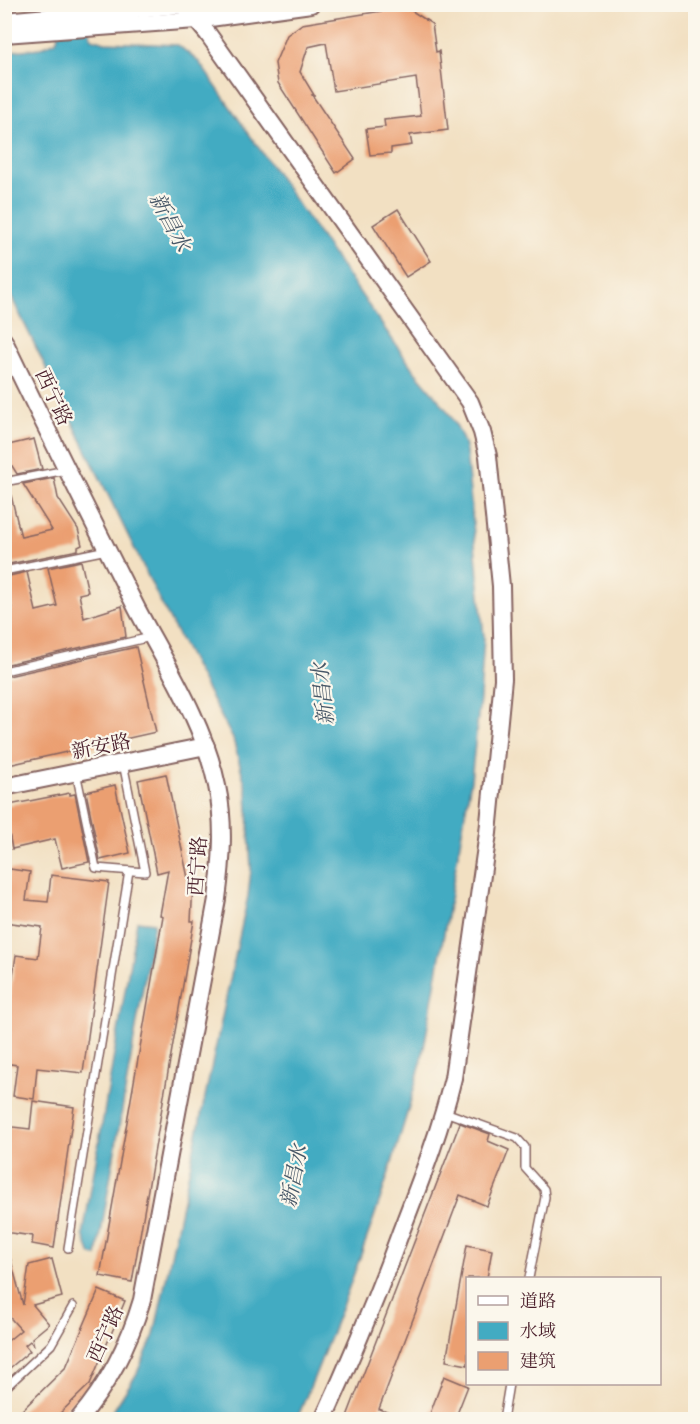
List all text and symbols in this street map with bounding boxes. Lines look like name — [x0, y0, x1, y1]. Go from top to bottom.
water label: 新昌水 — [142, 188, 198, 259]
street label: 西宁路 — [29, 364, 78, 430]
water label: 新昌水 — [306, 659, 341, 727]
street label: 新安路 — [69, 728, 133, 765]
street label: 西宁路 — [182, 835, 213, 897]
water label: 新昌水 — [274, 1140, 315, 1210]
legend — [466, 1277, 661, 1385]
text: 道路 — [520, 1289, 556, 1314]
street label: 西宁路 — [81, 1301, 130, 1367]
text: 水域 — [520, 1319, 556, 1344]
text: 建筑 — [520, 1349, 556, 1374]

